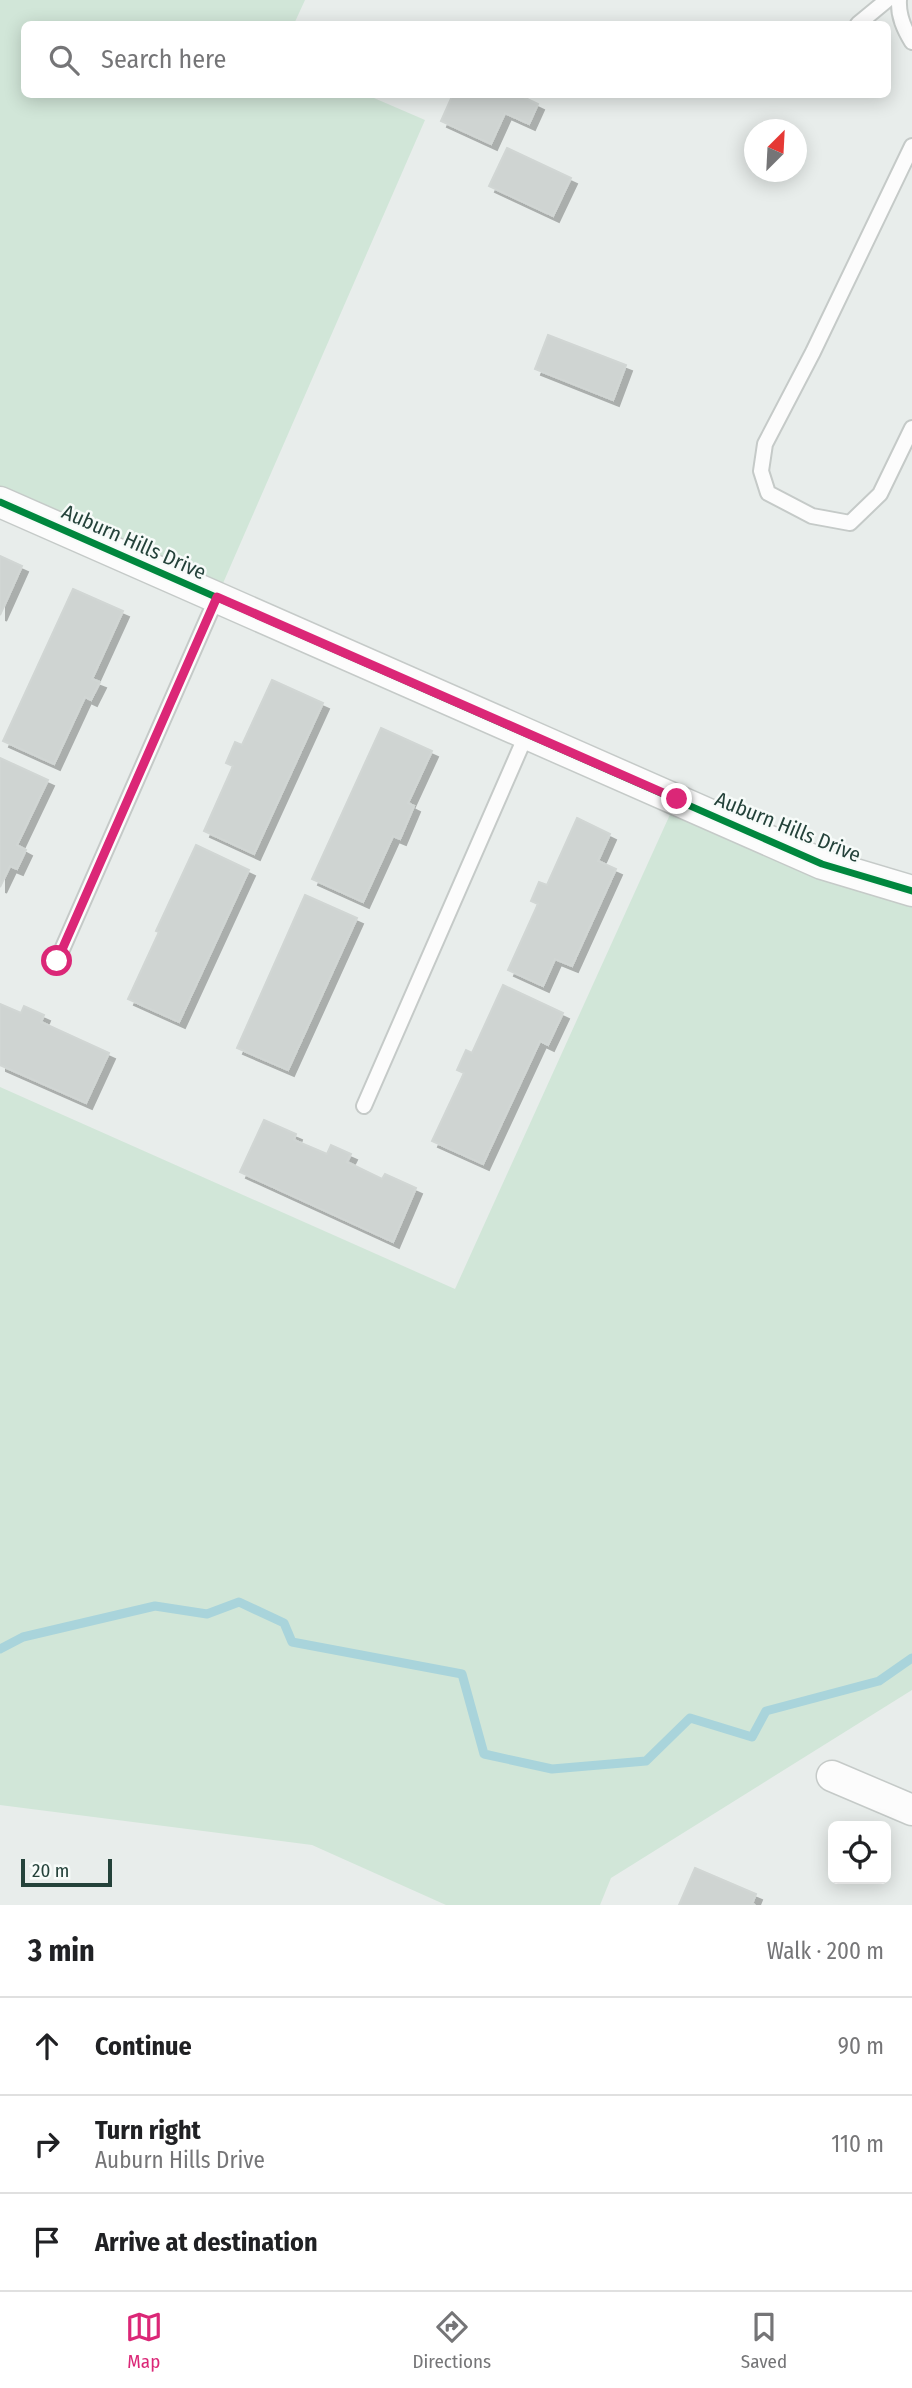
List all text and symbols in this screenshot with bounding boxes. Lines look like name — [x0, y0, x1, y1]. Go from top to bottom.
search box — [21, 21, 891, 98]
icon: search — [45, 41, 83, 79]
text: Search here — [101, 44, 226, 75]
north arrow — [744, 119, 807, 182]
street label: Auburn Hills Drive — [58, 499, 210, 585]
route end — [661, 783, 692, 814]
street label: Auburn Hills Drive — [711, 786, 865, 868]
route start — [41, 945, 72, 976]
map controls — [828, 1821, 891, 1884]
button: locate — [828, 1821, 891, 1884]
scale bar — [21, 1856, 112, 1888]
text: 20 m — [32, 1859, 69, 1882]
text: 3 min — [28, 1933, 95, 1969]
text: Walk · 200 m — [767, 1937, 884, 1965]
icon: ahead — [28, 2027, 66, 2065]
text: Continue — [95, 2031, 192, 2062]
text: 90 m — [838, 2032, 884, 2060]
text: Turn right — [95, 2115, 201, 2146]
icon: right — [28, 2125, 66, 2163]
text: 110 m — [831, 2130, 884, 2158]
text: Auburn Hills Drive — [95, 2146, 265, 2174]
icon: arrive — [28, 2223, 66, 2261]
text: Arrive at destination — [95, 2227, 318, 2258]
tab: Map — [125, 2308, 163, 2373]
tab: Directions — [413, 2308, 491, 2373]
tab: Saved — [741, 2308, 787, 2373]

